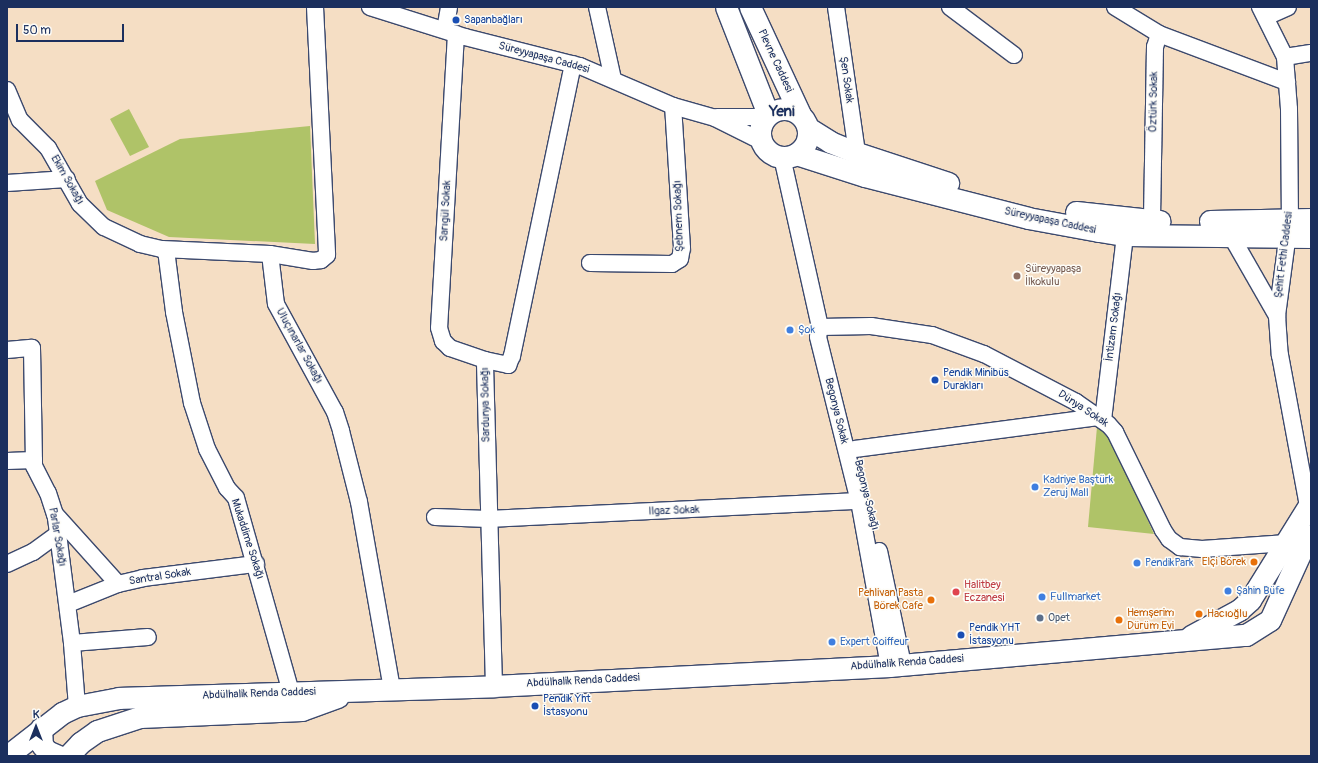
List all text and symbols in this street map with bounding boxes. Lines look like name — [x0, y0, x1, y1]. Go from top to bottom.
place label: Sapanbağları — [464, 13, 523, 27]
marker: Sapanbağları — [451, 15, 461, 25]
scale bar — [18, 16, 126, 42]
text: 50 m — [23, 23, 51, 38]
street label: Plevne Caddesi — [755, 27, 795, 95]
street label: Süreyyapaşa Caddesi — [497, 40, 591, 76]
street label: Şen Sokak — [836, 56, 856, 104]
street label: Öztürk Sokak — [1147, 71, 1161, 133]
district label: Yeni — [769, 103, 795, 121]
street label: Ekim Sokağı — [48, 153, 86, 207]
street label: Sarıgül Sokak — [438, 180, 454, 242]
street label: Şebnem Sokağı — [671, 180, 687, 252]
street label: Süreyyapaşa Caddesi — [1003, 205, 1097, 237]
street label: Şehit Fethi Caddesi — [1272, 211, 1296, 299]
place label: Süreyyapaşa İlkokulu — [1025, 263, 1081, 289]
marker: Süreyyapaşa İlkokulu — [1012, 271, 1022, 281]
street label: İntizam Sokağı — [1103, 292, 1125, 362]
street label: Uluçınarlar Sokağı — [273, 306, 325, 386]
place label: Şok — [798, 323, 815, 337]
marker: Şok — [785, 325, 795, 335]
street label: Sardunya Sokağı — [479, 367, 493, 443]
place label: Pendik Minibüs Durakları — [943, 367, 1009, 393]
marker: Pendik Minibüs Durakları — [930, 375, 940, 385]
street label: Begonya Sokak — [821, 377, 851, 445]
street label: Dünya Sokak — [1055, 388, 1111, 430]
street label: Begonya Sokağı — [851, 459, 881, 531]
place label: Kadriye Baştürk Zeruj Mall — [1043, 474, 1113, 500]
marker: Kadriye Baştürk Zeruj Mall — [1030, 482, 1040, 492]
street label: Mukaddime Sokağı — [228, 497, 266, 581]
street label: Ilgaz Sokak — [648, 504, 700, 518]
street label: Parlar Sokağı — [45, 507, 69, 567]
place label: Elçi Börek — [1202, 555, 1246, 569]
place label: PendikPark — [1145, 556, 1194, 570]
marker: Elçi Börek — [1249, 557, 1259, 567]
marker: PendikPark — [1132, 558, 1142, 568]
street label: Santral Sokak — [128, 566, 192, 588]
place label: Halitbey Eczanesi — [964, 579, 1004, 605]
place label: Şahin Büfe — [1236, 584, 1285, 598]
marker: Şahin Büfe — [1223, 586, 1233, 596]
place label: Pehlivan Pasta Börek Cafe — [858, 587, 923, 613]
marker: Halitbey Eczanesi — [951, 587, 961, 597]
place label: Fullmarket — [1050, 590, 1101, 604]
marker: Fullmarket — [1037, 592, 1047, 602]
marker: Pehlivan Pasta Börek Cafe — [926, 595, 936, 605]
place label: Hemşerim Dürüm Evi — [1127, 607, 1174, 633]
place label: Hacıoğlu — [1207, 607, 1247, 621]
marker: Hacıoğlu — [1194, 609, 1204, 619]
place label: Opet — [1048, 611, 1070, 625]
marker: Opet — [1035, 613, 1045, 623]
marker: Hemşerim Dürüm Evi — [1114, 615, 1124, 625]
place label: Pendik YHT İstasyonu — [969, 622, 1020, 648]
marker: Pendik YHT İstasyonu — [956, 630, 966, 640]
place label: Expert Coiffeur — [840, 635, 909, 649]
marker: Expert Coiffeur — [827, 637, 837, 647]
street label: Abdülhalik Renda Caddesi — [850, 652, 964, 674]
street label: Abdülhalik Renda Caddesi — [526, 671, 640, 691]
street label: Abdülhalik Renda Caddesi — [202, 685, 316, 703]
place label: Pendik Yht İstasyonu — [543, 693, 591, 719]
marker: Pendik Yht İstasyonu — [530, 701, 540, 711]
north arrow — [16, 707, 56, 747]
text: K — [33, 708, 39, 721]

